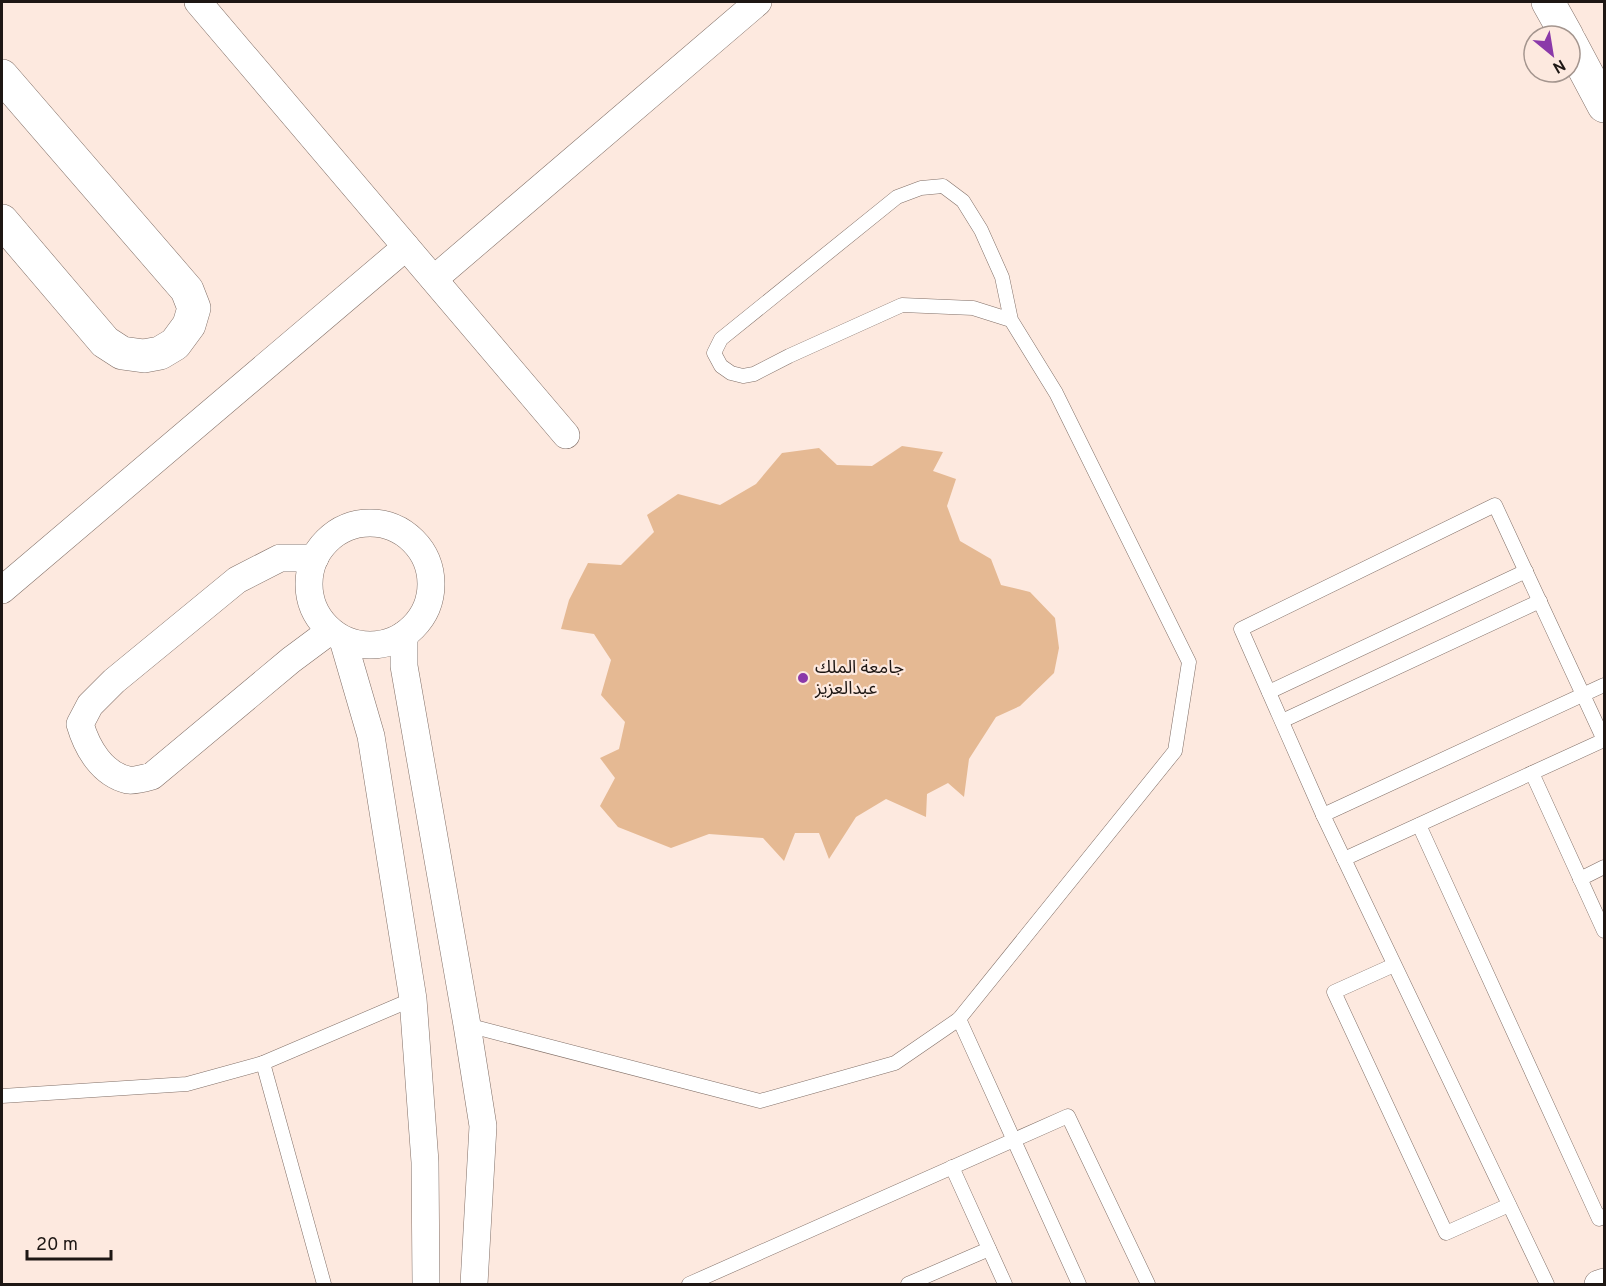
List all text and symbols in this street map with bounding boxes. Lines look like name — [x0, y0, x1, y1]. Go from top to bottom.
north arrow — [1522, 24, 1582, 84]
text: N — [1549, 54, 1568, 77]
place label: جامعة الملك عبدالعزيز — [814, 657, 904, 701]
marker: جامعة الملك عبدالعزيز — [796, 671, 810, 685]
scale bar — [27, 1223, 111, 1261]
text: 20 m — [36, 1234, 78, 1257]

